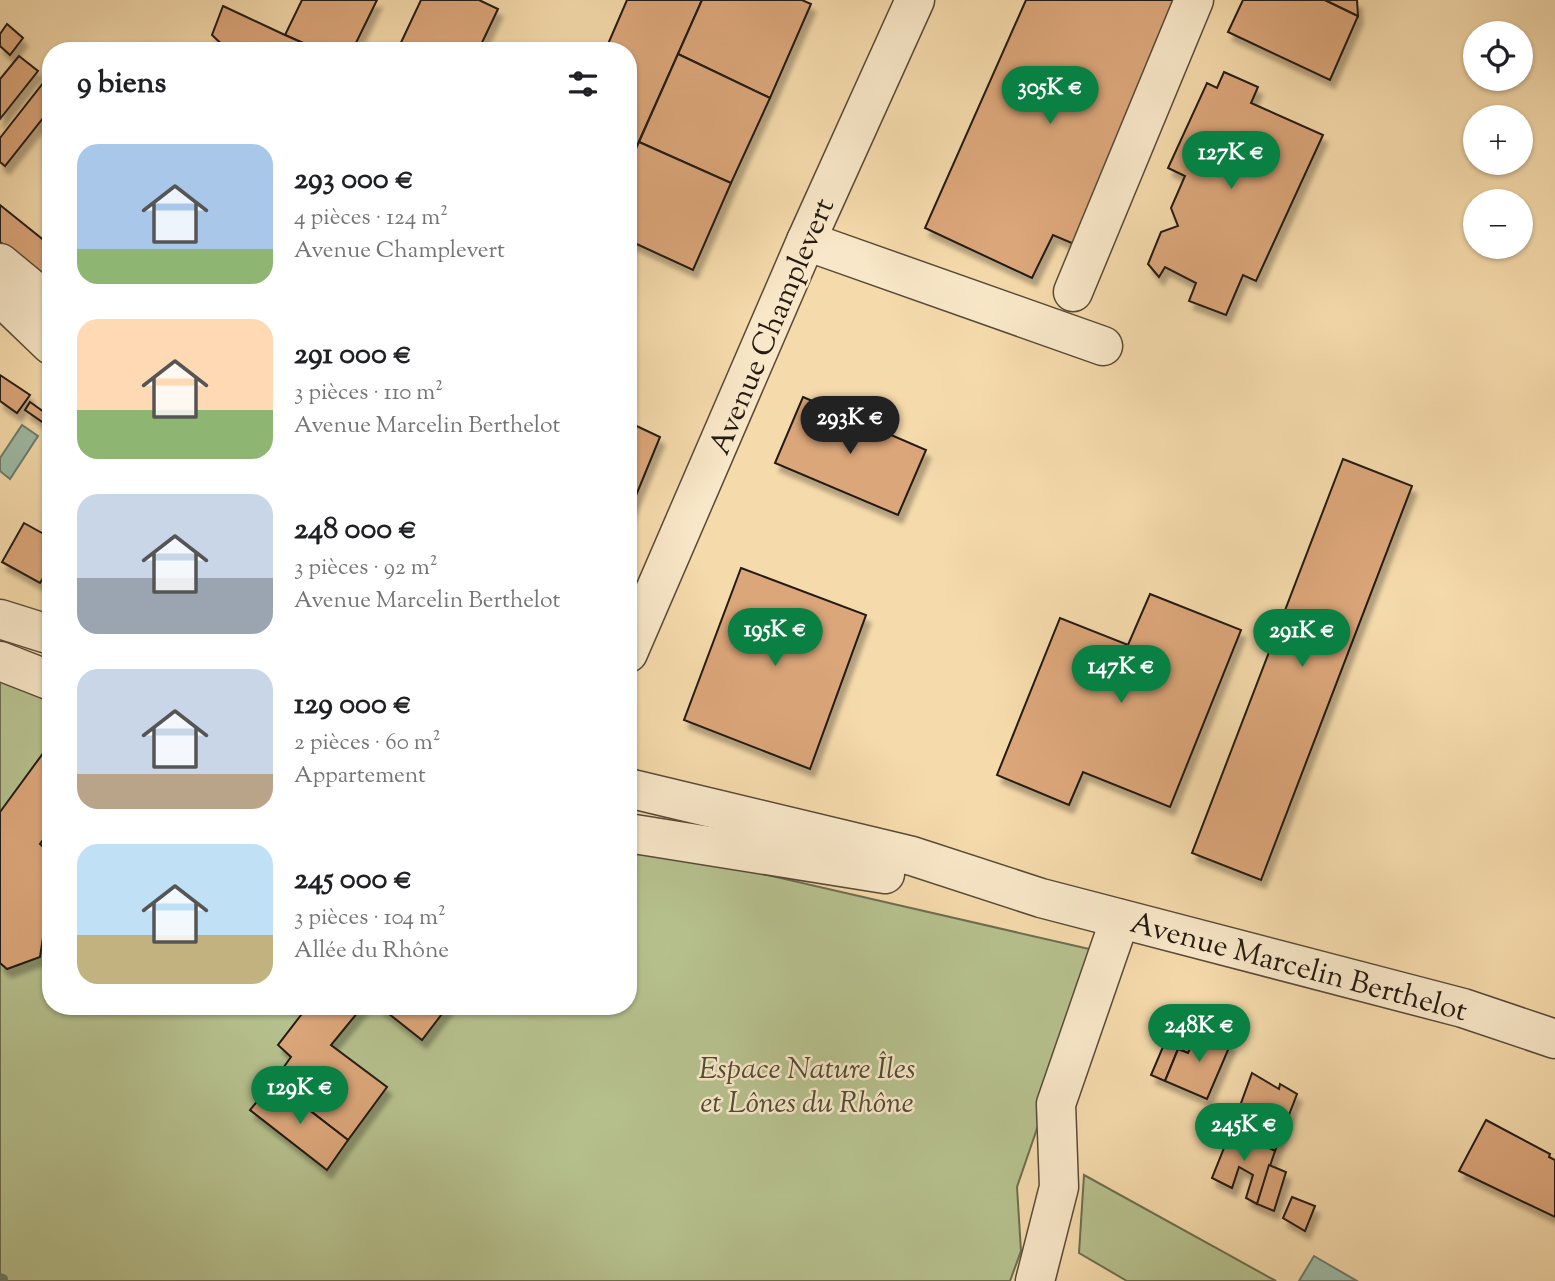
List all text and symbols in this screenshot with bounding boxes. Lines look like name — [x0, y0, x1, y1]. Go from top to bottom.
map controls — [1463, 21, 1533, 259]
button: locate — [1463, 21, 1533, 91]
text: 9 biens — [77, 63, 166, 106]
icon: filters — [564, 65, 602, 103]
pin: 305K € — [993, 66, 1107, 126]
text: 305K € — [1018, 72, 1082, 105]
button: + — [1463, 105, 1533, 175]
pin: 127K € — [1174, 132, 1288, 191]
text: 127K € — [1198, 137, 1264, 170]
text: 293 000 € — [294, 159, 414, 202]
icon: home — [133, 172, 217, 256]
button: − — [1463, 189, 1533, 259]
street label: Avenue Champlevert — [700, 192, 847, 462]
text: 4 pièces · 124 m² — [294, 202, 448, 235]
text: Avenue Champlevert — [294, 235, 505, 268]
text: 291 000 € — [294, 334, 412, 377]
icon: home — [133, 347, 217, 431]
text: 3 pièces · 110 m² — [294, 377, 443, 410]
pin: 293K € — [793, 396, 907, 456]
text: 293K € — [817, 402, 883, 435]
text: Avenue Marcelin Berthelot — [294, 410, 560, 443]
text: 248 000 € — [294, 509, 417, 552]
icon: home — [133, 522, 217, 606]
text: 3 pièces · 92 m² — [294, 552, 437, 585]
text: Avenue Marcelin Berthelot — [294, 585, 560, 618]
pin: 195K € — [718, 608, 832, 668]
pin: 291K € — [1245, 610, 1359, 669]
text: 195K € — [744, 614, 806, 647]
text: 291K € — [1269, 615, 1335, 648]
pin: 147K € — [1064, 646, 1178, 705]
text: 147K € — [1088, 651, 1154, 684]
text: 129 000 € — [294, 684, 412, 727]
icon: home — [133, 697, 217, 781]
text: 2 pièces · 60 m² — [294, 727, 441, 760]
text: Appartement — [294, 760, 426, 793]
text: 245 000 € — [294, 859, 412, 902]
icon: home — [133, 872, 217, 956]
text: 3 pièces · 104 m² — [294, 902, 446, 935]
street label: Avenue Marcelin Berthelot — [1125, 903, 1472, 1034]
text: Allée du Rhône — [294, 935, 449, 968]
pin: 248K € — [1142, 1004, 1256, 1064]
text: 248K € — [1164, 1010, 1234, 1043]
park label: Espace Nature Îles et Lônes du Rhône — [698, 1049, 916, 1126]
pin: 129K € — [243, 1066, 357, 1126]
text: 129K € — [267, 1072, 333, 1105]
pin: 245K € — [1187, 1104, 1301, 1163]
text: 245K € — [1211, 1109, 1277, 1142]

